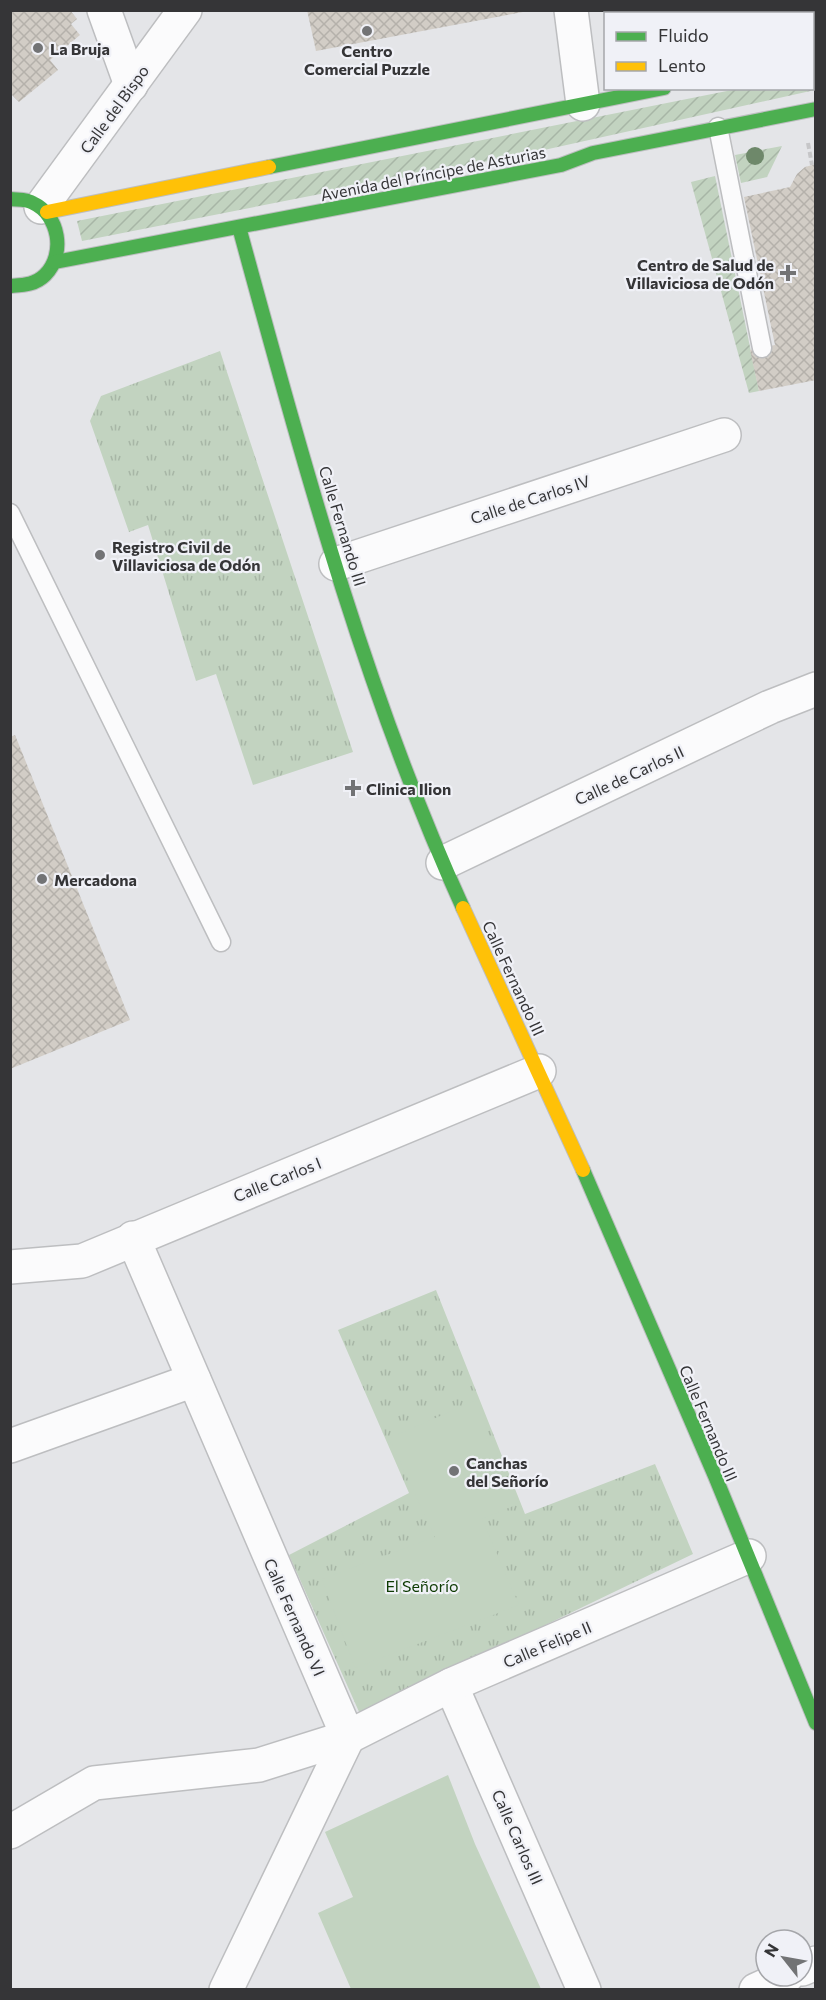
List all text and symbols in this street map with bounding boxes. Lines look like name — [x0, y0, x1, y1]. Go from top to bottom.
legend — [604, 12, 814, 90]
marker: Centro Comercial Puzzle — [360, 24, 374, 38]
text: Fluido — [658, 24, 709, 46]
place label: La Bruja — [50, 39, 110, 58]
marker: La Bruja — [31, 41, 45, 55]
place label: Centro Comercial Puzzle — [304, 41, 430, 78]
text: Lento — [658, 54, 706, 76]
street label: Calle del Bispo — [76, 61, 152, 157]
street label: Avenida del Príncipe de Asturias — [319, 142, 547, 204]
place label: Centro de Salud de Villaviciosa de Odón — [626, 255, 774, 292]
marker: Centro de Salud de Villaviciosa de Odón — [779, 264, 797, 282]
street label: Calle Fernando III — [316, 464, 370, 588]
street label: Calle de Carlos IV — [468, 471, 592, 527]
place label: Registro Civil de Villaviciosa de Odón — [112, 537, 261, 574]
marker: Registro Civil de Villaviciosa de Odón — [93, 548, 107, 562]
street label: Calle de Carlos II — [571, 741, 687, 809]
marker: Clinica Ilion — [344, 779, 362, 797]
place label: Clinica Ilion — [366, 779, 451, 798]
place label: Mercadona — [54, 870, 137, 889]
marker: Mercadona — [35, 872, 49, 886]
street label: Calle Fernando III — [479, 918, 549, 1038]
street label: Calle Carlos I — [230, 1153, 324, 1205]
street label: Calle Fernando III — [676, 1362, 742, 1484]
place label: Canchas del Señorío — [466, 1453, 549, 1490]
marker: Canchas del Señorío — [447, 1464, 461, 1478]
street label: Calle Fernando VI — [261, 1555, 329, 1679]
park label: El Señorío — [385, 1576, 459, 1595]
street label: Calle Felipe II — [500, 1617, 594, 1671]
street label: Calle Carlos III — [489, 1787, 547, 1887]
north arrow — [754, 1928, 814, 1988]
text: N — [759, 1940, 782, 1960]

